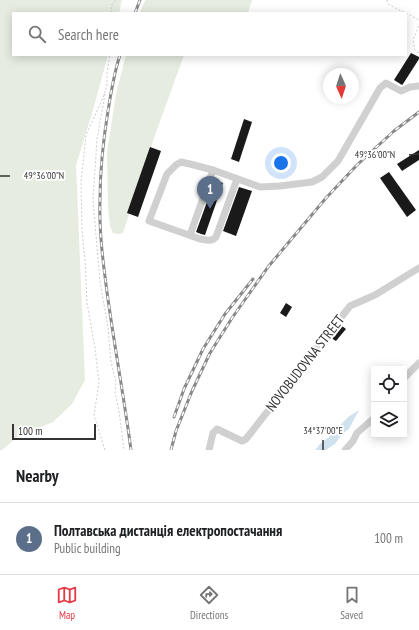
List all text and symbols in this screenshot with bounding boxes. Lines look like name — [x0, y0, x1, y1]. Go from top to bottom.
search box — [12, 12, 407, 56]
icon: search — [26, 23, 48, 45]
text: Search here — [58, 25, 119, 44]
north arrow — [323, 68, 359, 104]
text: 49°36'00"N — [355, 148, 395, 161]
your location — [271, 153, 291, 173]
text: 49°36'00"N — [24, 169, 64, 182]
pin: 1 — [197, 176, 223, 209]
street label: NOVOBUDOVNA STREET — [262, 310, 349, 415]
map controls — [371, 366, 407, 438]
button: locate — [371, 366, 407, 402]
button: layers — [371, 402, 407, 438]
scale bar — [12, 422, 96, 441]
text: 100 m — [18, 424, 42, 438]
text: 34°37'00"E — [303, 424, 343, 437]
text: Nearby — [16, 465, 59, 487]
text: Полтавська дистанція електропостачання — [54, 521, 282, 540]
text: 1 — [26, 530, 32, 547]
text: 100 m — [374, 530, 403, 547]
text: Public building — [54, 540, 121, 557]
tab: Map — [56, 584, 78, 622]
tab: Directions — [190, 584, 228, 622]
tab: Saved — [340, 584, 363, 622]

